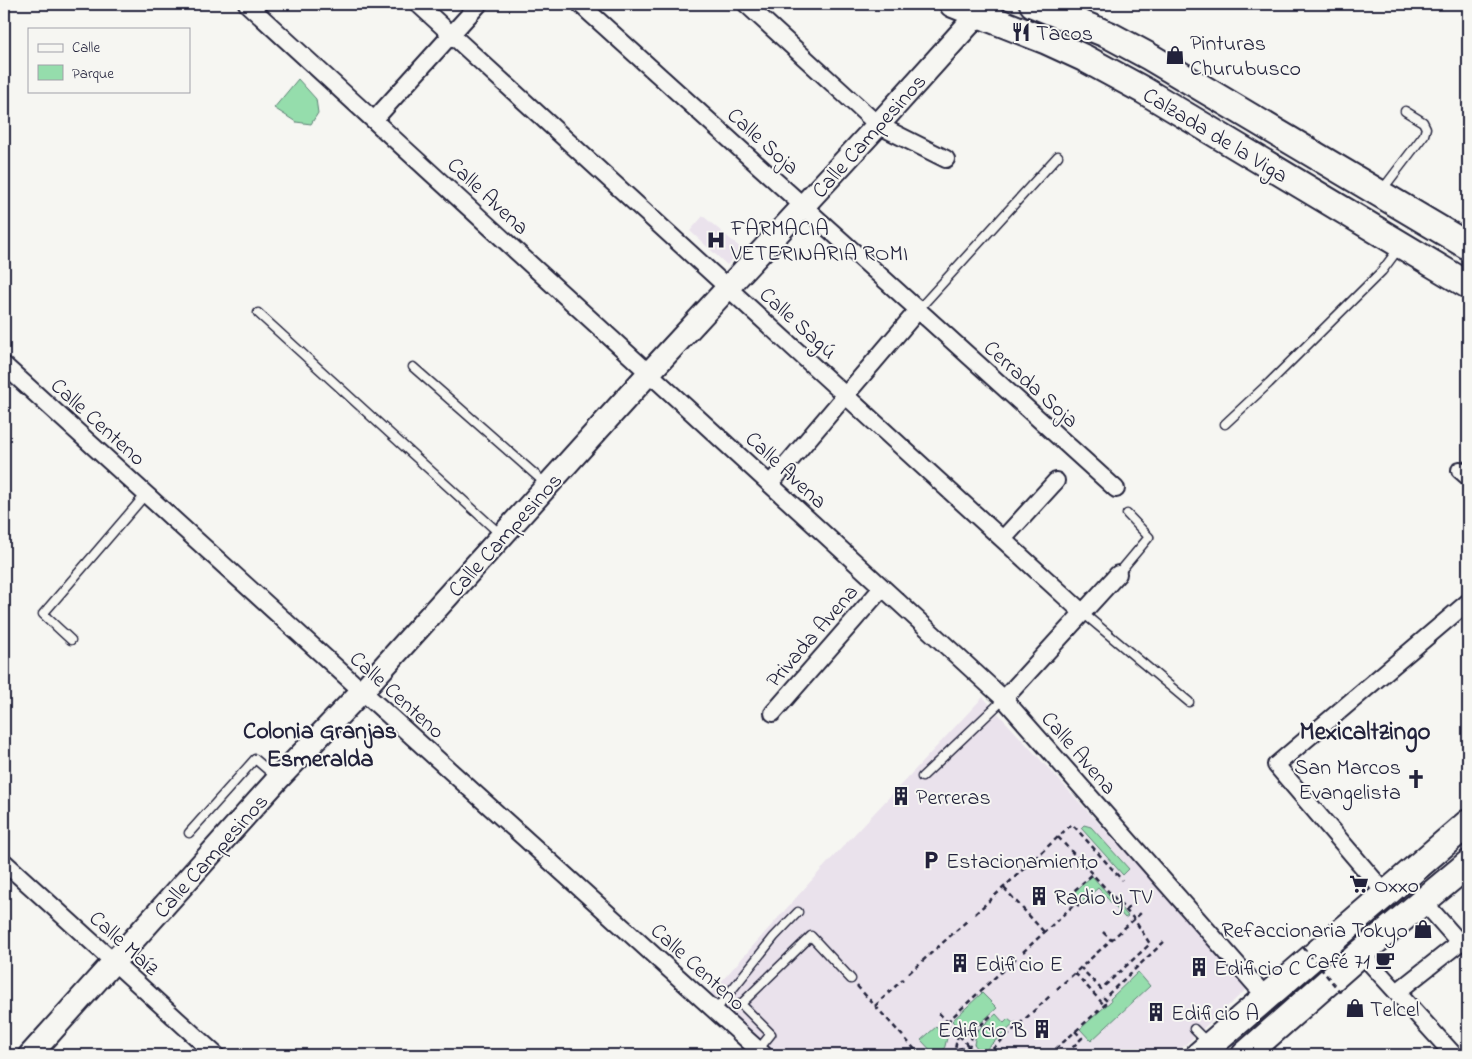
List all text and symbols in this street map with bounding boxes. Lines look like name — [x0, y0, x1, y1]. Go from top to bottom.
place label: Tacos — [1036, 19, 1093, 51]
restaurant icon: Tacos — [1010, 21, 1032, 43]
legend — [28, 28, 190, 92]
place label: Pinturas Churubusco — [1190, 29, 1301, 86]
text: Calle — [72, 37, 100, 59]
shop icon: Pinturas Churubusco — [1164, 44, 1186, 66]
text: Parque — [72, 63, 114, 85]
street label: Calle Campesinos — [805, 68, 935, 206]
street label: Calzada de la Viga — [1135, 80, 1293, 194]
street label: Calle Soja — [719, 101, 805, 184]
street label: Calle Avena — [439, 151, 535, 244]
place label: FARMACIA VETERINARIA ROMI — [730, 214, 908, 271]
hospital icon: FARMACIA VETERINARIA ROMI — [705, 229, 727, 251]
street label: Calle Sagú — [750, 281, 843, 369]
street label: Cerrada Soja — [975, 334, 1085, 437]
street label: Calle Centeno — [42, 372, 152, 475]
street label: Calle Avena — [737, 425, 833, 518]
street label: Calle Campesinos — [441, 467, 571, 605]
street label: Privada Avena — [759, 578, 867, 696]
street label: Calle Centeno — [341, 645, 451, 748]
street label: Calle Avena — [1032, 705, 1123, 803]
district label: Colonia Granjas Esmeralda — [243, 715, 397, 778]
district label: Mexicaltzingo — [1300, 715, 1430, 753]
place label: San Marcos Evangelista — [1294, 753, 1401, 811]
church icon: San Marcos Evangelista — [1405, 768, 1427, 790]
place label: Perreras — [916, 783, 991, 815]
building icon: Perreras — [890, 785, 912, 807]
street label: Calle Campesinos — [147, 788, 277, 926]
place label: Estacionamiento — [946, 847, 1098, 879]
parking icon: Estacionamiento — [920, 849, 942, 871]
place label: Oxxo — [1374, 871, 1419, 903]
supermarket icon: Oxxo — [1348, 873, 1370, 895]
place label: Radio y TV — [1054, 883, 1153, 916]
building icon: Radio y TV — [1028, 885, 1050, 907]
street label: Calle Maíz — [81, 904, 166, 985]
place label: Refaccionaria Tokyo — [1222, 916, 1408, 949]
street label: Calle Centeno — [642, 917, 752, 1020]
shop icon: Refaccionaria Tokyo — [1412, 918, 1434, 940]
place label: Café 71 — [1306, 947, 1370, 979]
cafe icon: Café 71 — [1374, 949, 1396, 971]
place label: Edificio E — [975, 950, 1063, 982]
building icon: Edificio E — [949, 952, 971, 974]
place label: Edificio C — [1214, 954, 1301, 986]
building icon: Edificio C — [1188, 956, 1210, 978]
place label: Telcel — [1370, 995, 1419, 1027]
shop icon: Telcel — [1344, 997, 1366, 1019]
place label: Edificio A — [1171, 999, 1259, 1031]
building icon: Edificio A — [1145, 1001, 1167, 1023]
place label: Edificio B — [938, 1016, 1027, 1048]
building icon: Edificio B — [1031, 1018, 1053, 1040]

